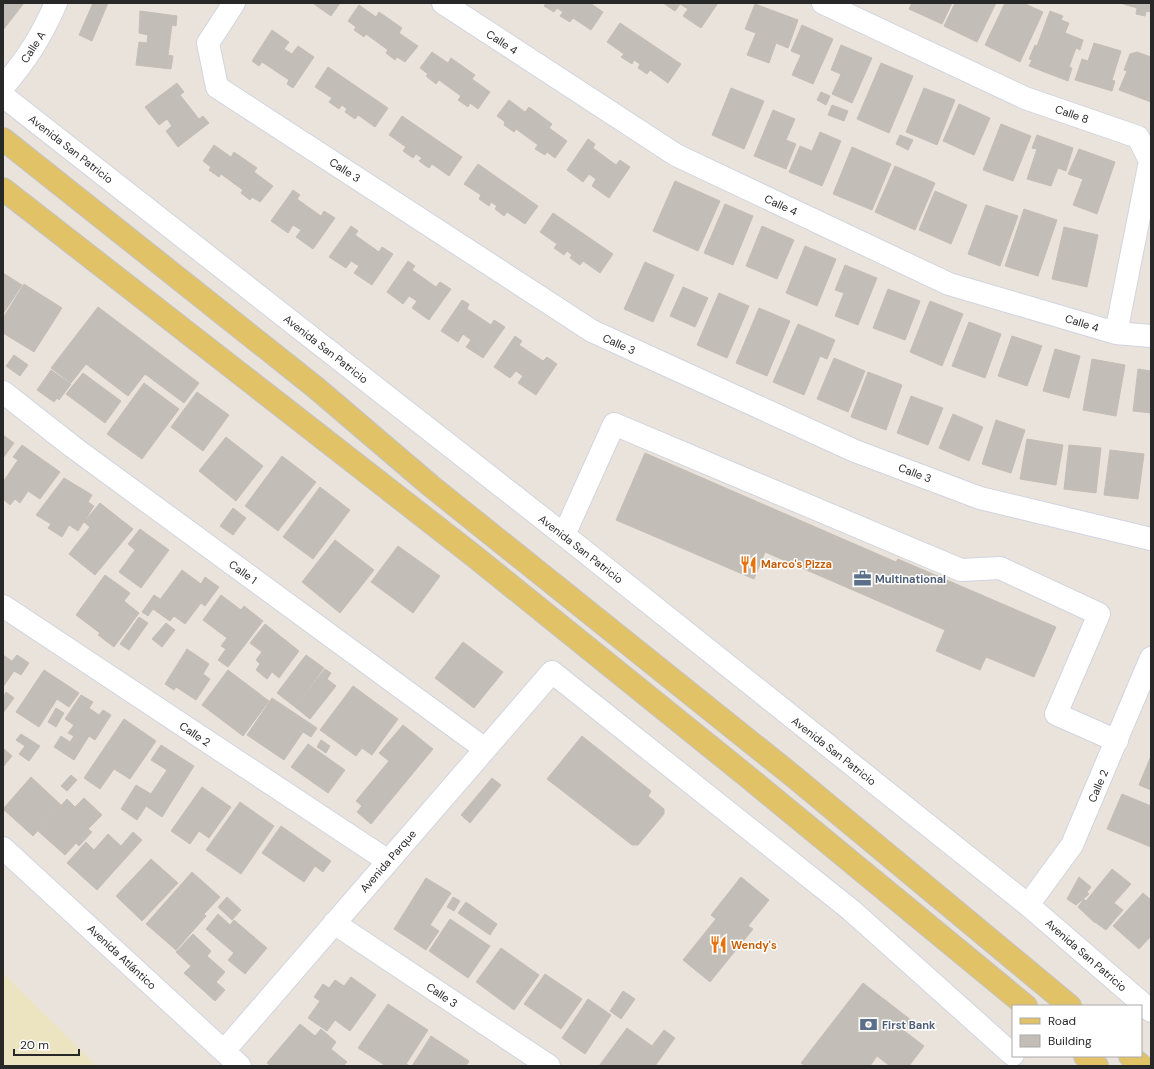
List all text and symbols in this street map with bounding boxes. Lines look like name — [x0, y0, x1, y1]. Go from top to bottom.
street label: Calle 4 — [484, 27, 521, 57]
street label: Calle A — [18, 28, 48, 66]
street label: Calle 8 — [1053, 102, 1091, 126]
street label: Avenida San Patricio — [26, 112, 116, 186]
street label: Calle 3 — [327, 155, 363, 185]
street label: Calle 4 — [762, 191, 800, 219]
street label: Calle 4 — [1063, 311, 1101, 335]
street label: Avenida San Patricio — [281, 312, 371, 386]
street label: Calle 3 — [600, 331, 638, 357]
street label: Calle 3 — [896, 460, 934, 486]
street label: Avenida San Patricio — [536, 512, 626, 586]
restaurant icon: Marco's Pizza — [738, 554, 758, 574]
street label: Calle 1 — [226, 557, 260, 587]
place label: Marco's Pizza — [761, 557, 832, 571]
office icon: Multinational — [852, 569, 872, 589]
place label: Multinational — [875, 572, 946, 586]
street label: Avenida San Patricio — [789, 714, 879, 788]
street label: Calle 2 — [177, 719, 213, 749]
street label: Calle 2 — [1085, 767, 1111, 805]
street label: Avenida Parque — [357, 827, 419, 895]
street label: Avenida San Patricio — [1042, 916, 1130, 994]
street label: Avenida Atlántico — [85, 922, 159, 992]
restaurant icon: Wendy's — [708, 935, 728, 955]
place label: Wendy's — [731, 938, 777, 952]
street label: Calle 3 — [424, 980, 460, 1010]
legend — [1012, 1005, 1142, 1057]
text: Road — [1048, 1013, 1076, 1029]
bank icon: First Bank — [859, 1015, 879, 1035]
place label: First Bank — [882, 1018, 936, 1032]
scale bar — [14, 1031, 79, 1057]
text: Building — [1048, 1033, 1092, 1049]
text: 20 m — [20, 1037, 49, 1053]

